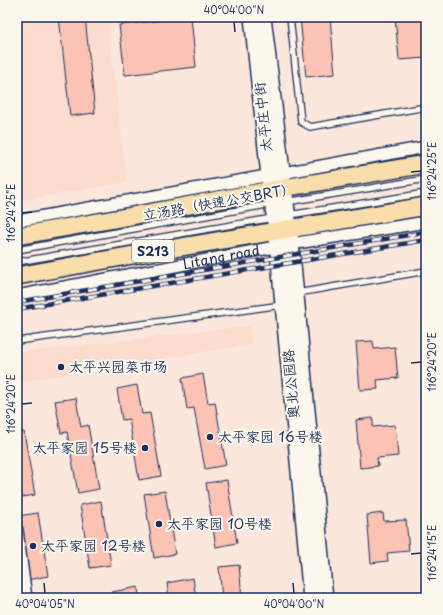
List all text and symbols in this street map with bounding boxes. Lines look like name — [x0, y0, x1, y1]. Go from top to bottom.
text: 40°04'00"N — [204, 2, 264, 17]
street label: 太平庄中街 — [248, 81, 277, 153]
text: 116°24'25"E — [424, 142, 439, 200]
street label: 立汤路（快速公交BRT） — [141, 178, 297, 225]
text: 116°24'25"E — [3, 184, 18, 242]
street label: Litang road — [181, 239, 262, 274]
road number: S213 — [132, 240, 174, 262]
text: 116°24'20"E — [424, 332, 439, 392]
street label: 奥北公园路 — [277, 348, 304, 420]
place label: 太平兴园菜市场 — [69, 356, 167, 377]
marker: 太平兴园菜市场 — [56, 362, 66, 372]
text: 116°24'20"E — [3, 374, 18, 434]
place label: 太平家园 16号楼 — [218, 426, 323, 447]
marker: 太平家园 16号楼 — [205, 432, 215, 442]
place label: 太平家园 15号楼 — [33, 437, 137, 458]
marker: 太平家园 15号楼 — [140, 443, 150, 453]
place label: 太平家园 10号楼 — [167, 513, 272, 534]
marker: 太平家园 10号楼 — [154, 519, 164, 529]
text: 116°24'15"E — [424, 525, 439, 581]
place label: 太平家园 12号楼 — [41, 535, 146, 556]
marker: 太平家园 12号楼 — [28, 541, 38, 551]
text: 40°04'05"N — [15, 596, 75, 611]
text: 40°04'00"N — [264, 596, 324, 611]

